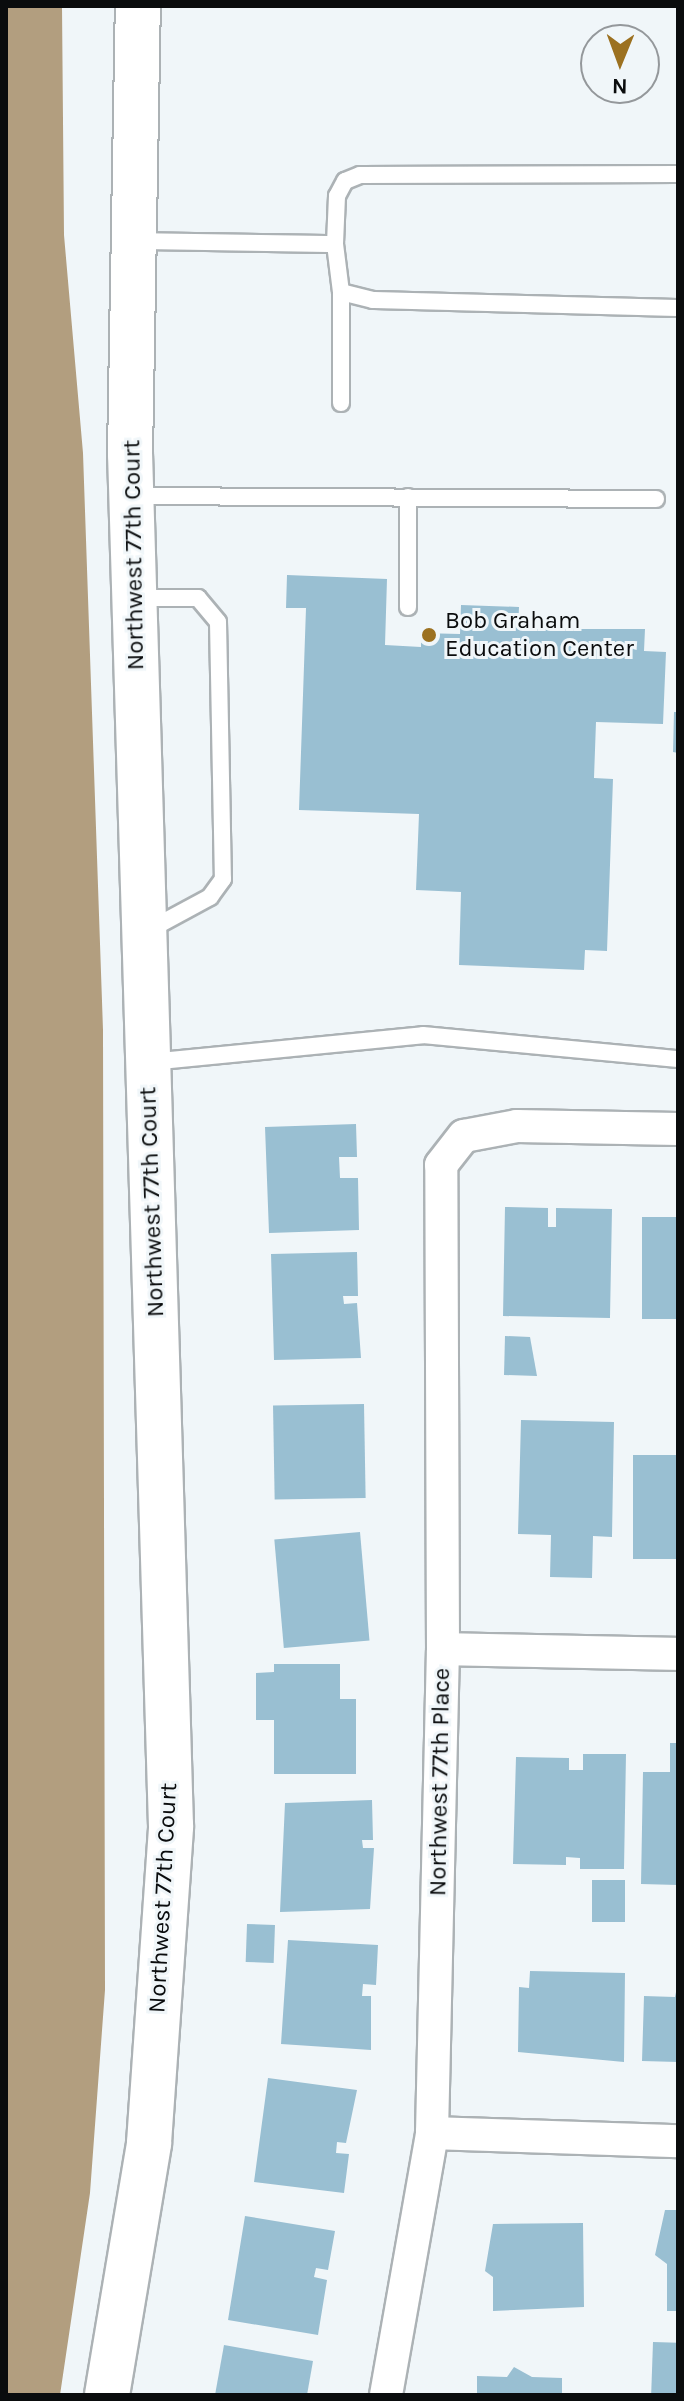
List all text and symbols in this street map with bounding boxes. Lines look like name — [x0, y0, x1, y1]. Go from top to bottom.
north arrow — [580, 24, 660, 104]
text: N — [611, 73, 628, 99]
street label: Northwest 77th Court — [118, 439, 150, 671]
place label: Bob Graham Education Center — [445, 607, 634, 663]
marker: Bob Graham Education Center — [420, 626, 438, 644]
street label: Northwest 77th Court — [134, 1086, 170, 1318]
street label: Northwest 77th Place — [424, 1668, 456, 1896]
street label: Northwest 77th Court — [143, 1782, 183, 2014]

